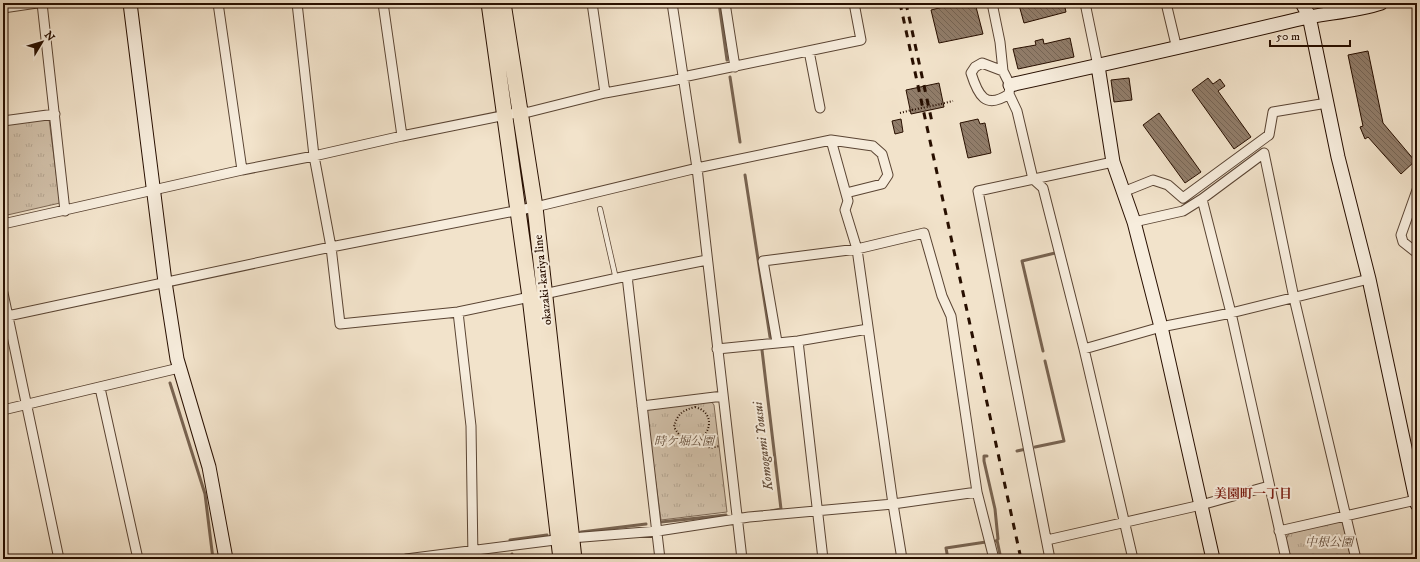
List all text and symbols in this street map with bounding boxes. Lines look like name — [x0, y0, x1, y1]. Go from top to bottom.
north arrow — [22, 22, 62, 62]
scale bar — [1270, 22, 1350, 48]
text: N — [41, 29, 57, 44]
text: 50 m — [1276, 29, 1300, 44]
street label: okazaki-kariya line — [531, 234, 555, 326]
water label: Komogami Yousui — [749, 399, 776, 492]
park label: 時ケ堀公園 — [654, 434, 716, 449]
district label: 美園町一丁目 — [1214, 486, 1292, 502]
park label: 中根公園 — [1305, 535, 1355, 550]

